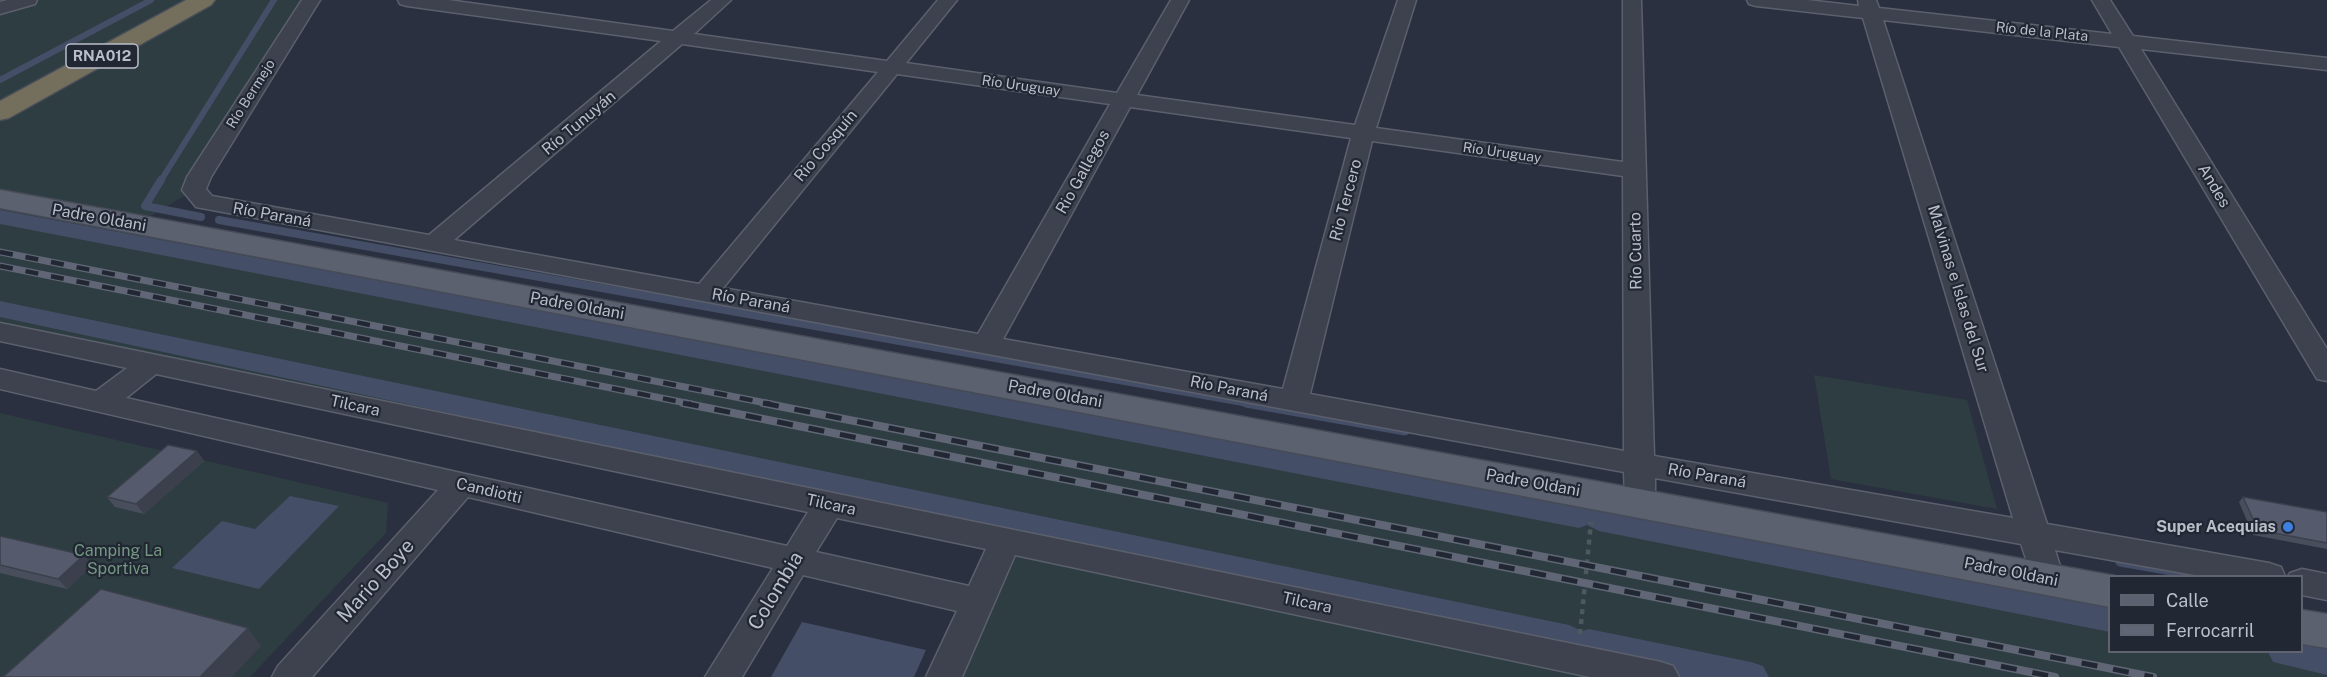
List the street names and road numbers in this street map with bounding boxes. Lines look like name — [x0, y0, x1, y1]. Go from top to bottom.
street label: Río de la Plata — [1995, 19, 2089, 45]
road number: RNA012 — [66, 44, 138, 68]
street label: Río Bermejo — [223, 56, 279, 132]
street label: Río Uruguay — [981, 72, 1061, 100]
street label: Río Tunuyán — [538, 87, 620, 159]
street label: Rio Cosquín — [790, 106, 862, 186]
street label: Rio Gallegos — [1052, 127, 1114, 217]
street label: Río Uruguay — [1462, 139, 1542, 167]
street label: Rio Tercero — [1326, 157, 1366, 243]
street label: Andes — [2194, 161, 2234, 211]
street label: Río Paraná — [231, 199, 313, 231]
street label: Padre Oldani — [50, 200, 148, 236]
street label: Malvinas e Islas del Sur — [1923, 203, 1993, 375]
street label: Río Cuarto — [1626, 212, 1646, 290]
street label: Río Paraná — [710, 285, 792, 317]
street label: Padre Oldani — [528, 288, 626, 324]
street label: Río Paraná — [1188, 372, 1270, 406]
street label: Padre Oldani — [1006, 376, 1104, 412]
street label: Tilcara — [328, 391, 382, 421]
street label: Río Paraná — [1666, 460, 1748, 492]
street label: Padre Oldani — [1484, 465, 1582, 501]
street label: Candiotti — [454, 474, 524, 508]
street label: Tilcara — [804, 490, 858, 520]
street label: Mario Boye — [332, 534, 420, 628]
street label: Colombia — [743, 547, 809, 635]
street label: Padre Oldani — [1962, 553, 2060, 591]
street label: Tilcara — [1280, 588, 1334, 618]

